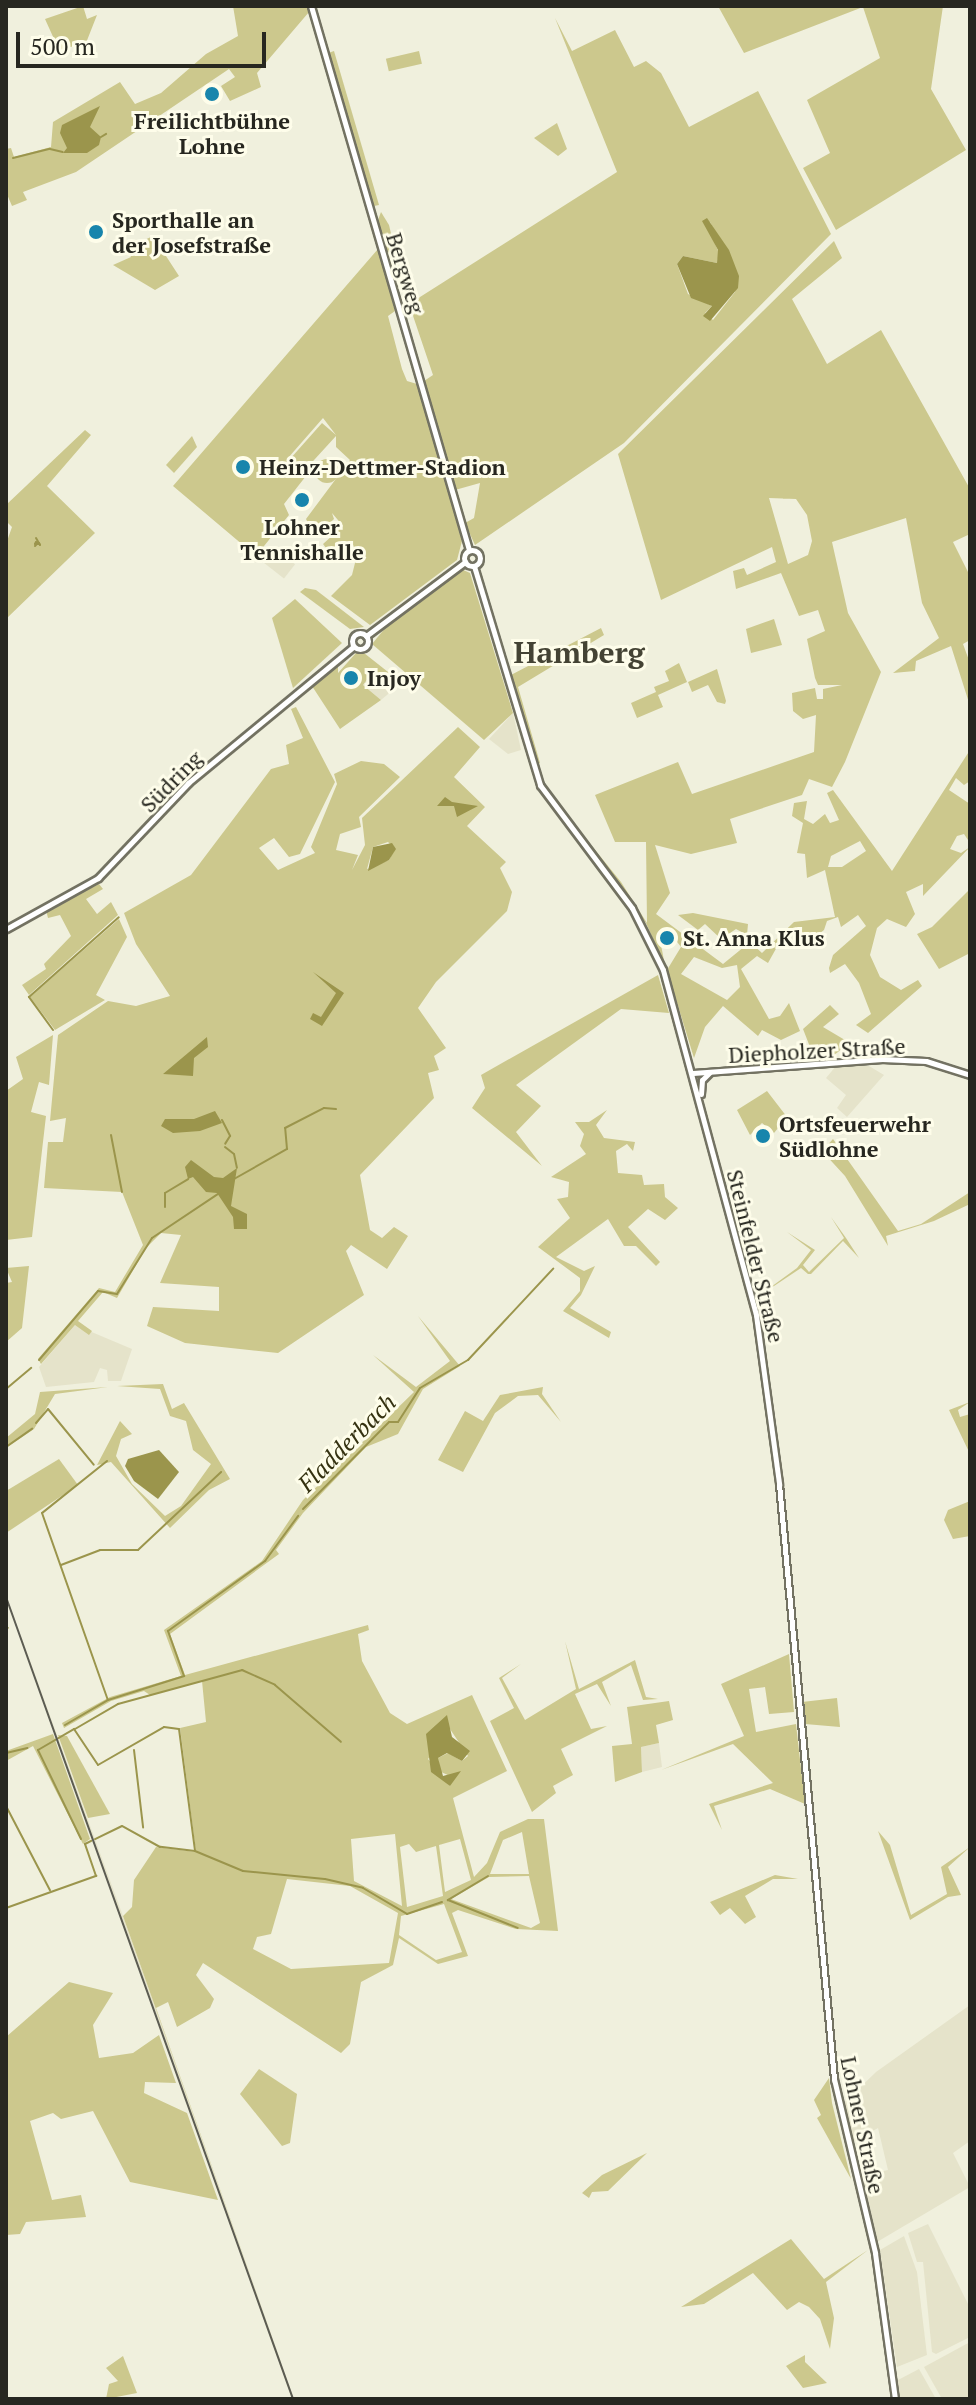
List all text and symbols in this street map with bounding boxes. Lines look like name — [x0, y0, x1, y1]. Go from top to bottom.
scale bar — [20, 16, 270, 66]
text: 500 m — [30, 30, 95, 62]
marker: Freilichtbühne Lohne — [203, 85, 221, 103]
place label: Freilichtbühne Lohne — [134, 107, 290, 158]
place label: Sporthalle an der Josefstraße — [112, 206, 271, 258]
marker: Sporthalle an der Josefstraße — [87, 223, 105, 241]
street label: Bergweg — [381, 229, 431, 317]
place label: Heinz-Dettmer-Stadion — [259, 454, 506, 480]
marker: Heinz-Dettmer-Stadion — [234, 458, 252, 476]
marker: Lohner Tennishalle — [293, 491, 311, 509]
place label: Lohner Tennishalle — [240, 513, 364, 564]
district label: Hamberg — [513, 634, 645, 670]
place label: Injoy — [367, 665, 421, 691]
marker: Injoy — [342, 669, 360, 687]
street label: Südring — [135, 745, 207, 817]
place label: St. Anna Klus — [683, 925, 826, 951]
marker: St. Anna Klus — [658, 929, 676, 947]
street label: Diepholzer Straße — [728, 1032, 906, 1068]
place label: Ortsfeuerwehr Südlohne — [779, 1110, 931, 1162]
marker: Ortsfeuerwehr Südlohne — [754, 1127, 772, 1145]
street label: Steinfelder Straße — [722, 1167, 790, 1345]
water label: Fladderbach — [292, 1388, 402, 1498]
street label: Lohner Straße — [836, 2054, 890, 2196]

